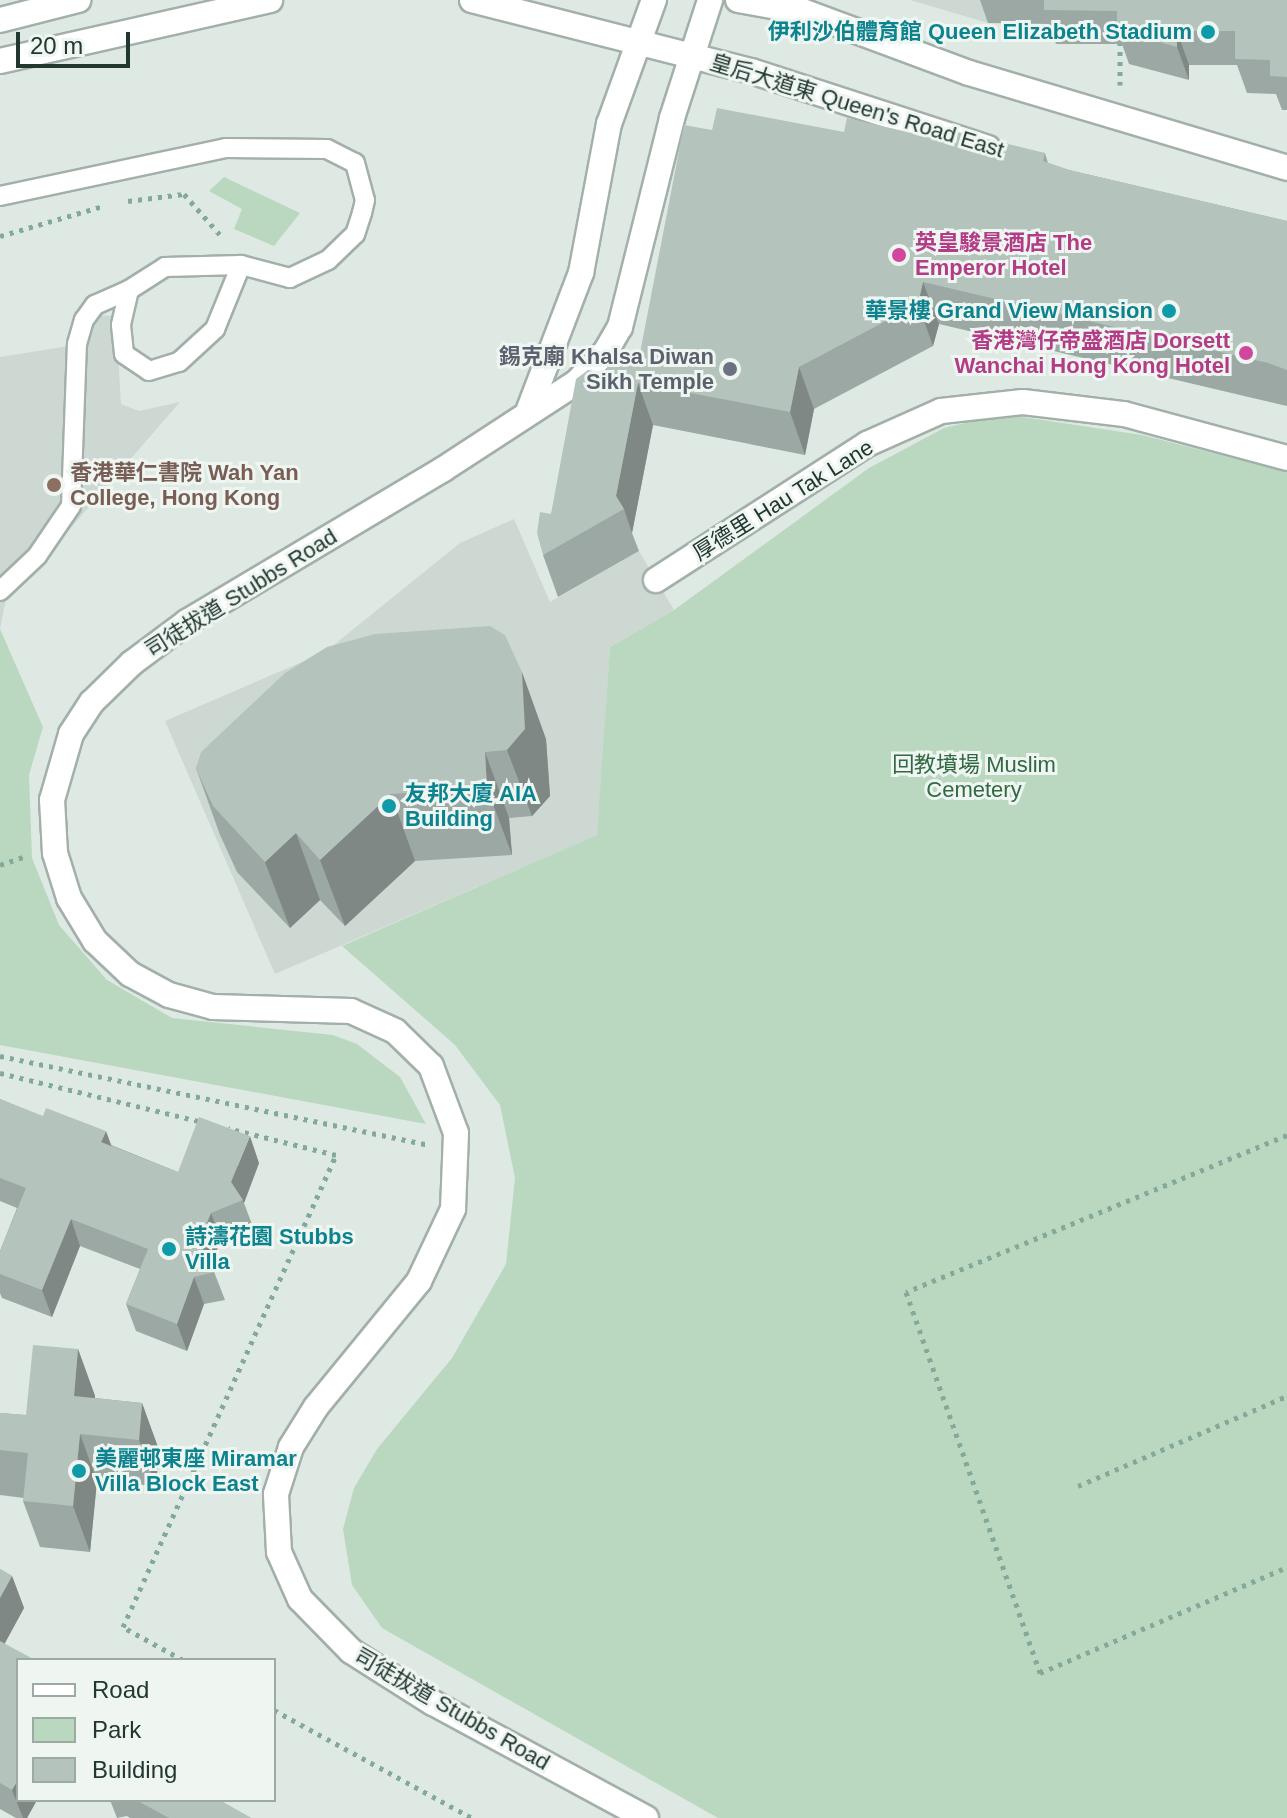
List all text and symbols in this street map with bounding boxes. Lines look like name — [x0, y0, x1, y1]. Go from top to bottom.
scale bar — [20, 16, 134, 66]
place label: 伊利沙伯體育館 Queen Elizabeth Stadium — [768, 19, 1192, 45]
marker: 伊利沙伯體育館 Queen Elizabeth Stadium — [1199, 23, 1217, 41]
text: 20 m — [30, 32, 83, 59]
street label: 皇后大道東 Queen's Road East — [707, 49, 1007, 163]
place label: 英皇駿景酒店 The Emperor Hotel — [915, 229, 1092, 280]
marker: 英皇駿景酒店 The Emperor Hotel — [890, 246, 908, 264]
place label: 華景樓 Grand View Mansion — [865, 298, 1153, 324]
marker: 華景樓 Grand View Mansion — [1160, 302, 1178, 320]
place label: 香港灣仔帝盛酒店 Dorsett Wanchai Hong Kong Hotel — [955, 327, 1230, 378]
place label: 錫克廟 Khalsa Diwan Sikh Temple — [499, 343, 714, 394]
marker: 香港灣仔帝盛酒店 Dorsett Wanchai Hong Kong Hotel — [1237, 344, 1255, 362]
marker: 錫克廟 Khalsa Diwan Sikh Temple — [721, 360, 739, 378]
street label: 厚德里 Hau Tak Lane — [688, 434, 878, 566]
place label: 香港華仁書院 Wah Yan College, Hong Kong — [70, 459, 299, 510]
marker: 香港華仁書院 Wah Yan College, Hong Kong — [45, 476, 63, 494]
street label: 司徒拔道 Stubbs Road — [140, 523, 342, 663]
park label: 回教墳場 Muslim Cemetery — [892, 751, 1056, 802]
place label: 友邦大廈 AIA Building — [405, 780, 537, 832]
marker: 友邦大廈 AIA Building — [380, 797, 398, 815]
place label: 詩濤花園 Stubbs Villa — [185, 1223, 354, 1274]
marker: 詩濤花園 Stubbs Villa — [160, 1240, 178, 1258]
place label: 美麗邨東座 Miramar Villa Block East — [95, 1445, 297, 1496]
marker: 美麗邨東座 Miramar Villa Block East — [70, 1462, 88, 1480]
street label: 司徒拔道 Stubbs Road — [350, 1642, 554, 1776]
legend — [16, 1658, 276, 1802]
text: Road — [92, 1676, 149, 1703]
text: Park — [92, 1716, 141, 1743]
text: Building — [92, 1756, 177, 1783]

